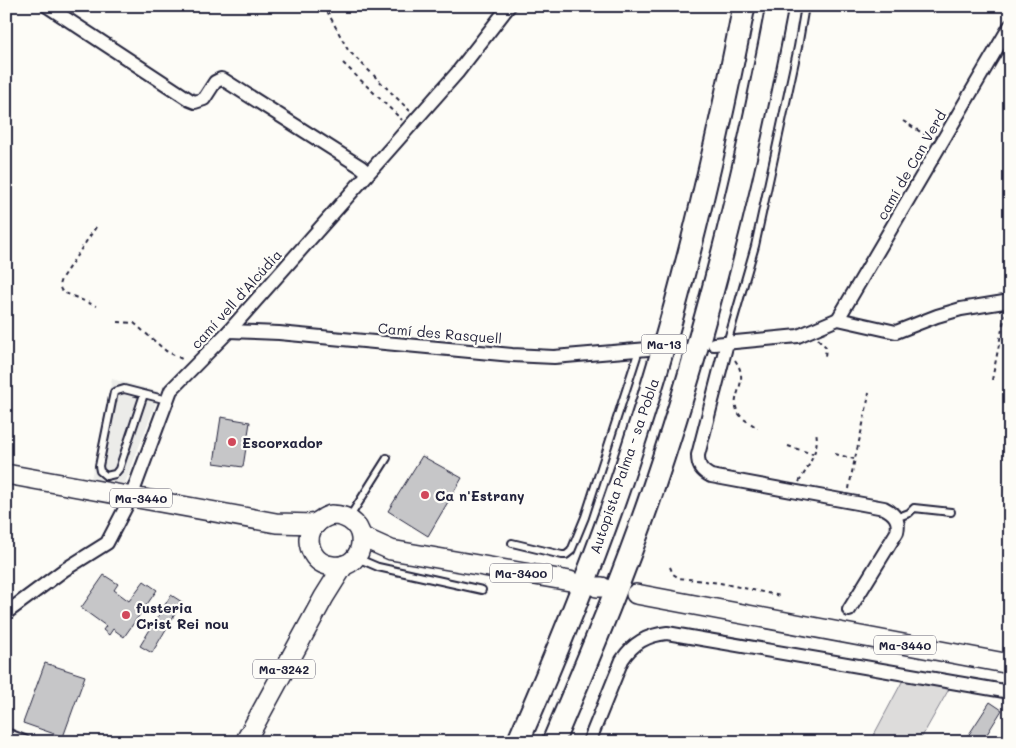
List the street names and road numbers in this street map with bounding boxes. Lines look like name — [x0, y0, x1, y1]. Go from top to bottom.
street label: camí de Can Verd — [872, 107, 950, 223]
street label: camí vell d'Alcúdia — [186, 245, 286, 353]
street label: Camí des Rasquell — [377, 318, 503, 348]
road number: Ma-13 — [642, 334, 686, 354]
street label: Autopista Palma - sa Pobla — [585, 376, 663, 556]
road number: Ma-3440 — [110, 488, 172, 508]
road number: Ma-3400 — [490, 564, 552, 582]
road number: Ma-3440 — [874, 636, 936, 654]
road number: Ma-3242 — [253, 660, 315, 679]

